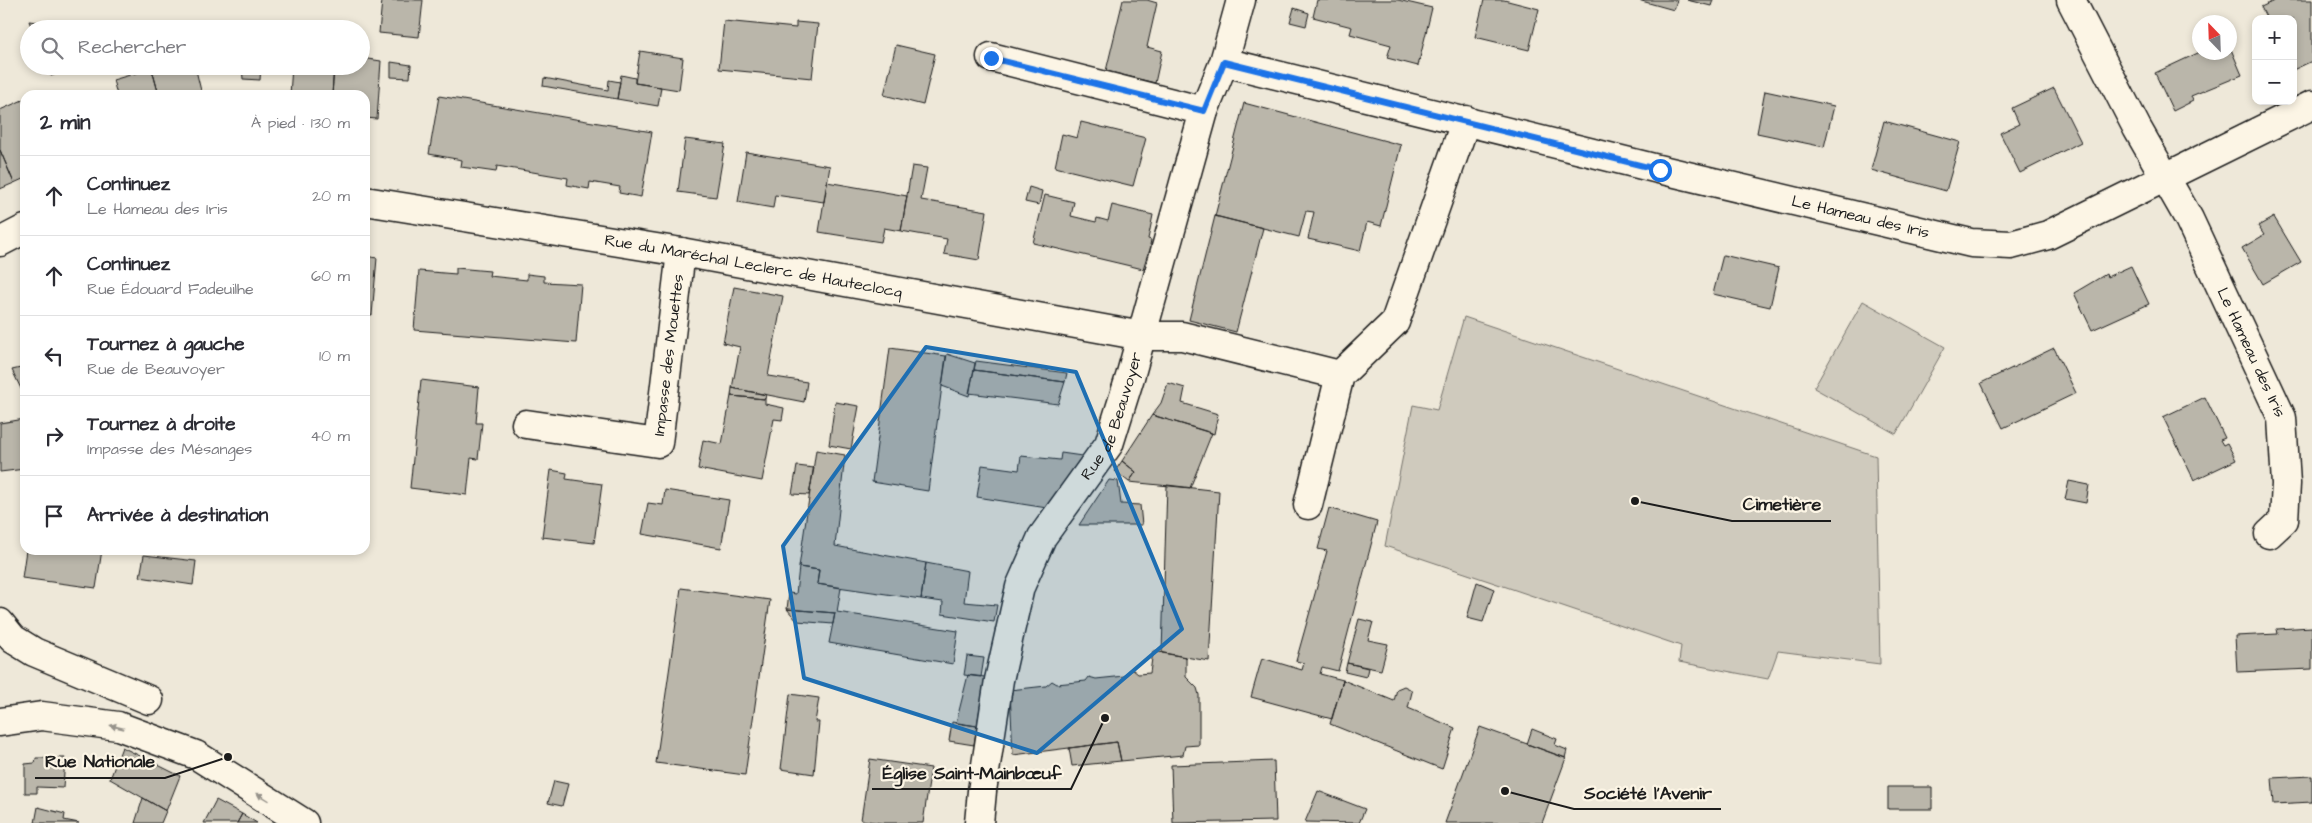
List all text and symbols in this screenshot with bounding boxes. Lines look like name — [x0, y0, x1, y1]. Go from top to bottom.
north arrow — [2192, 15, 2237, 60]
map controls — [2252, 15, 2297, 105]
button: + — [2252, 15, 2297, 60]
search box — [20, 20, 370, 75]
icon: search — [38, 34, 66, 62]
text: Rechercher — [78, 34, 186, 61]
route end — [980, 47, 1003, 70]
button: − — [2252, 60, 2297, 105]
text: 2 min — [40, 108, 90, 137]
text: À pied · 130 m — [251, 112, 350, 134]
route start — [1649, 159, 1672, 182]
text: Continuez — [87, 171, 170, 198]
icon: ahead — [40, 182, 68, 210]
text: 20 m — [312, 185, 350, 207]
street label: Le Hameau des Iris — [1789, 190, 1931, 244]
text: Le Hameau des Iris — [87, 198, 228, 220]
street label: Rue du Maréchal Leclerc de Hauteclocq — [603, 229, 904, 303]
text: Continuez — [87, 251, 170, 278]
icon: ahead — [40, 262, 68, 290]
text: 60 m — [311, 265, 350, 287]
street label: Impasse des Mouettes — [648, 273, 689, 437]
text: Rue Édouard Fadeuilhe — [87, 278, 254, 300]
street label: Le Hameau des Iris — [2212, 284, 2291, 421]
text: Tournez à gauche — [87, 331, 245, 358]
icon: left — [40, 342, 68, 370]
text: 10 m — [319, 345, 350, 367]
street label: Rue de Beauvoyer — [1076, 349, 1148, 484]
text: Rue de Beauvoyer — [87, 358, 225, 380]
text: Tournez à droite — [87, 411, 235, 438]
icon: right — [40, 422, 68, 450]
text: 40 m — [310, 425, 350, 447]
text: Impasse des Mésanges — [87, 438, 252, 460]
callout: Cimetière — [1732, 488, 1831, 521]
text: Cimetière — [1743, 492, 1822, 517]
icon: arrive — [40, 502, 68, 530]
text: Arrivée à destination — [87, 502, 268, 529]
one-way arrow — [110, 723, 125, 731]
callout: Rue Nationale — [35, 745, 165, 778]
text: Rue Nationale — [45, 749, 155, 774]
callout: Église Saint-Mainbœuf — [872, 756, 1071, 789]
text: Église Saint-Mainbœuf — [883, 761, 1063, 787]
callout: Société l'Avenir — [1574, 776, 1721, 809]
text: Société l'Avenir — [1583, 781, 1712, 806]
one-way arrow — [256, 792, 269, 802]

